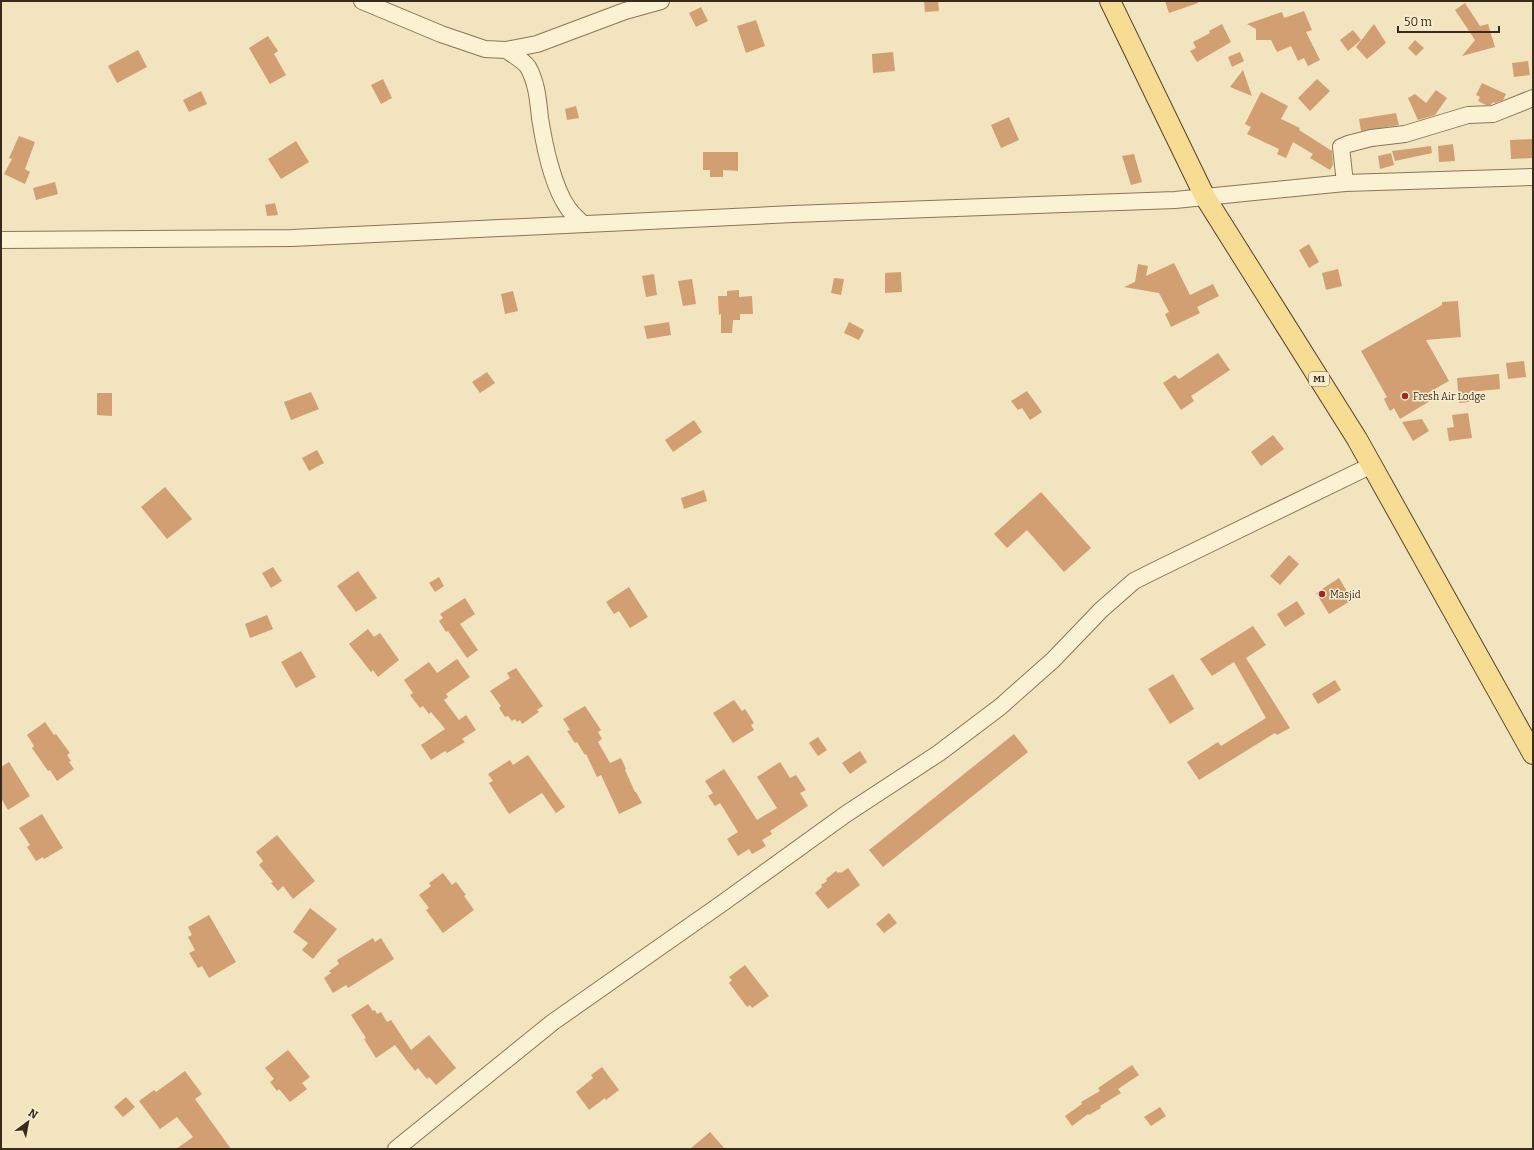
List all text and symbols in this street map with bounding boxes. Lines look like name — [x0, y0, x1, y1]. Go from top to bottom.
scale bar — [1398, 8, 1499, 34]
text: 50 m — [1404, 15, 1433, 29]
road number: M1 — [1309, 372, 1329, 386]
marker: Fresh Air Lodge — [1400, 391, 1410, 401]
place label: Fresh Air Lodge — [1413, 391, 1485, 403]
marker: Masjid — [1317, 589, 1327, 599]
place label: Masjid — [1330, 589, 1361, 601]
north arrow — [8, 1102, 48, 1142]
text: N — [26, 1106, 41, 1122]

